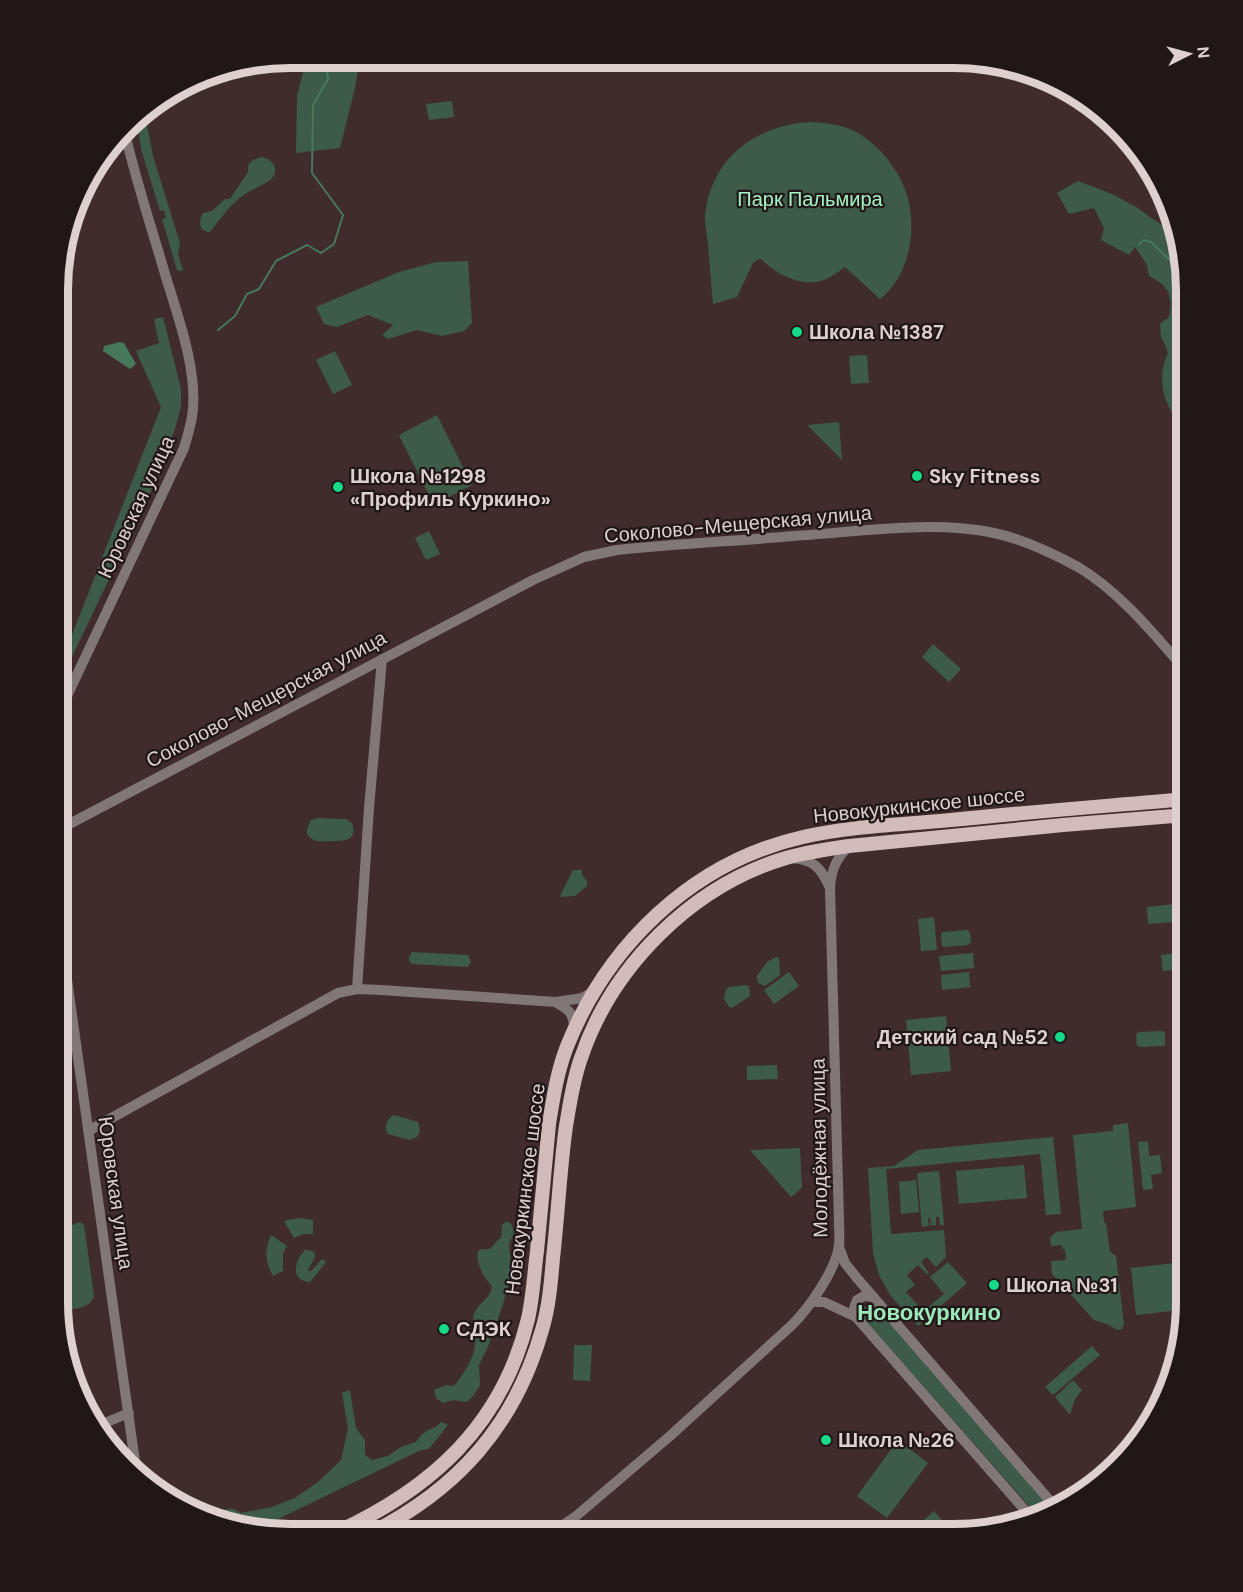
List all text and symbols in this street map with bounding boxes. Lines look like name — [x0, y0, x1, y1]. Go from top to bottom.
north arrow — [1159, 24, 1219, 84]
text: N — [1192, 46, 1214, 59]
park label: Парк Пальмира — [737, 186, 884, 212]
place label: Школа №1387 — [809, 319, 944, 345]
marker: Школа №1387 — [790, 325, 804, 339]
street label: Юровская улица — [92, 431, 181, 582]
place label: Школа №1298 «Профиль Куркино» — [350, 463, 551, 512]
place label: Sky Fitness — [929, 463, 1040, 489]
marker: Sky Fitness — [910, 469, 924, 483]
marker: Школа №1298 «Профиль Куркино» — [331, 480, 345, 494]
street label: Соколово-Мещерская улица — [603, 499, 874, 549]
street label: Соколово-Мещерская улица — [141, 624, 391, 774]
street label: Новокуркинское шоссе — [812, 781, 1026, 829]
place label: Детский сад №52 — [877, 1024, 1048, 1050]
marker: Детский сад №52 — [1053, 1030, 1067, 1044]
street label: Молодёжная улица — [804, 1057, 834, 1238]
street label: Новокуркинское шоссе — [499, 1082, 551, 1296]
street label: Юровская улица — [92, 1115, 140, 1272]
place label: Школа №31 — [1006, 1272, 1118, 1298]
marker: Школа №31 — [987, 1278, 1001, 1292]
district label: Новокуркино — [857, 1298, 1001, 1327]
place label: СДЭК — [456, 1316, 512, 1342]
marker: СДЭК — [437, 1322, 451, 1336]
place label: Школа №26 — [838, 1427, 955, 1453]
marker: Школа №26 — [819, 1433, 833, 1447]

